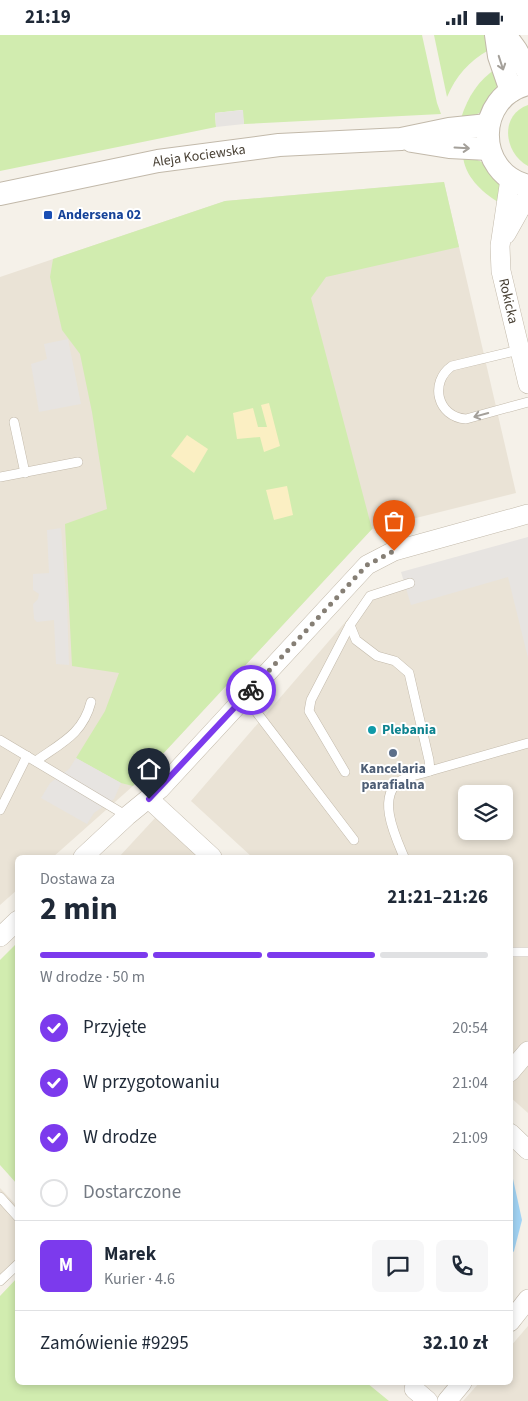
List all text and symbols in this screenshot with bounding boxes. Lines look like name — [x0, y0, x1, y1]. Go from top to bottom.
text: 21:19 — [25, 4, 71, 31]
one-way arrow — [497, 55, 507, 71]
street label: Aleja Kociewska — [151, 140, 247, 172]
one-way arrow — [454, 143, 470, 153]
place label: Andersena 02 — [57, 205, 141, 225]
marker: Andersena 02 — [42, 209, 54, 221]
street label: Rokicka — [493, 276, 523, 326]
one-way arrow — [474, 411, 490, 420]
pin — [373, 500, 415, 551]
icon: bag — [380, 507, 408, 535]
courier — [226, 665, 276, 715]
icon: bike — [237, 676, 265, 704]
place label: Plebania — [382, 720, 436, 740]
marker: Plebania — [366, 724, 378, 736]
marker: Kancelaria parafialna — [387, 747, 399, 759]
pin — [128, 748, 170, 799]
icon: home — [135, 755, 163, 783]
place label: Kancelaria parafialna — [360, 759, 426, 795]
map controls — [458, 785, 513, 840]
button: layers — [458, 785, 513, 840]
text: Dostawa za — [40, 868, 115, 890]
text: 21:21–21:26 — [387, 884, 488, 911]
text: 2 min — [40, 886, 118, 932]
text: W drodze · 50 m — [40, 966, 145, 988]
icon: check — [40, 1014, 68, 1042]
text: Przyjęte — [83, 1014, 146, 1041]
text: 20:54 — [452, 1017, 488, 1039]
icon: check — [40, 1069, 68, 1097]
text: W przygotowaniu — [83, 1069, 220, 1096]
text: 21:04 — [452, 1072, 488, 1094]
icon: check — [40, 1124, 68, 1152]
text: W drodze — [83, 1124, 157, 1151]
text: 21:09 — [452, 1127, 488, 1149]
text: Dostarczone — [83, 1179, 181, 1206]
button: chat — [372, 1240, 424, 1292]
button: phone — [436, 1240, 488, 1292]
text: Marek — [104, 1241, 156, 1268]
text: M — [59, 1252, 73, 1279]
text: Kurier · 4.6 — [104, 1268, 175, 1290]
text: Zamówienie #9295 — [40, 1330, 189, 1357]
text: 32.10 zł — [423, 1330, 488, 1357]

